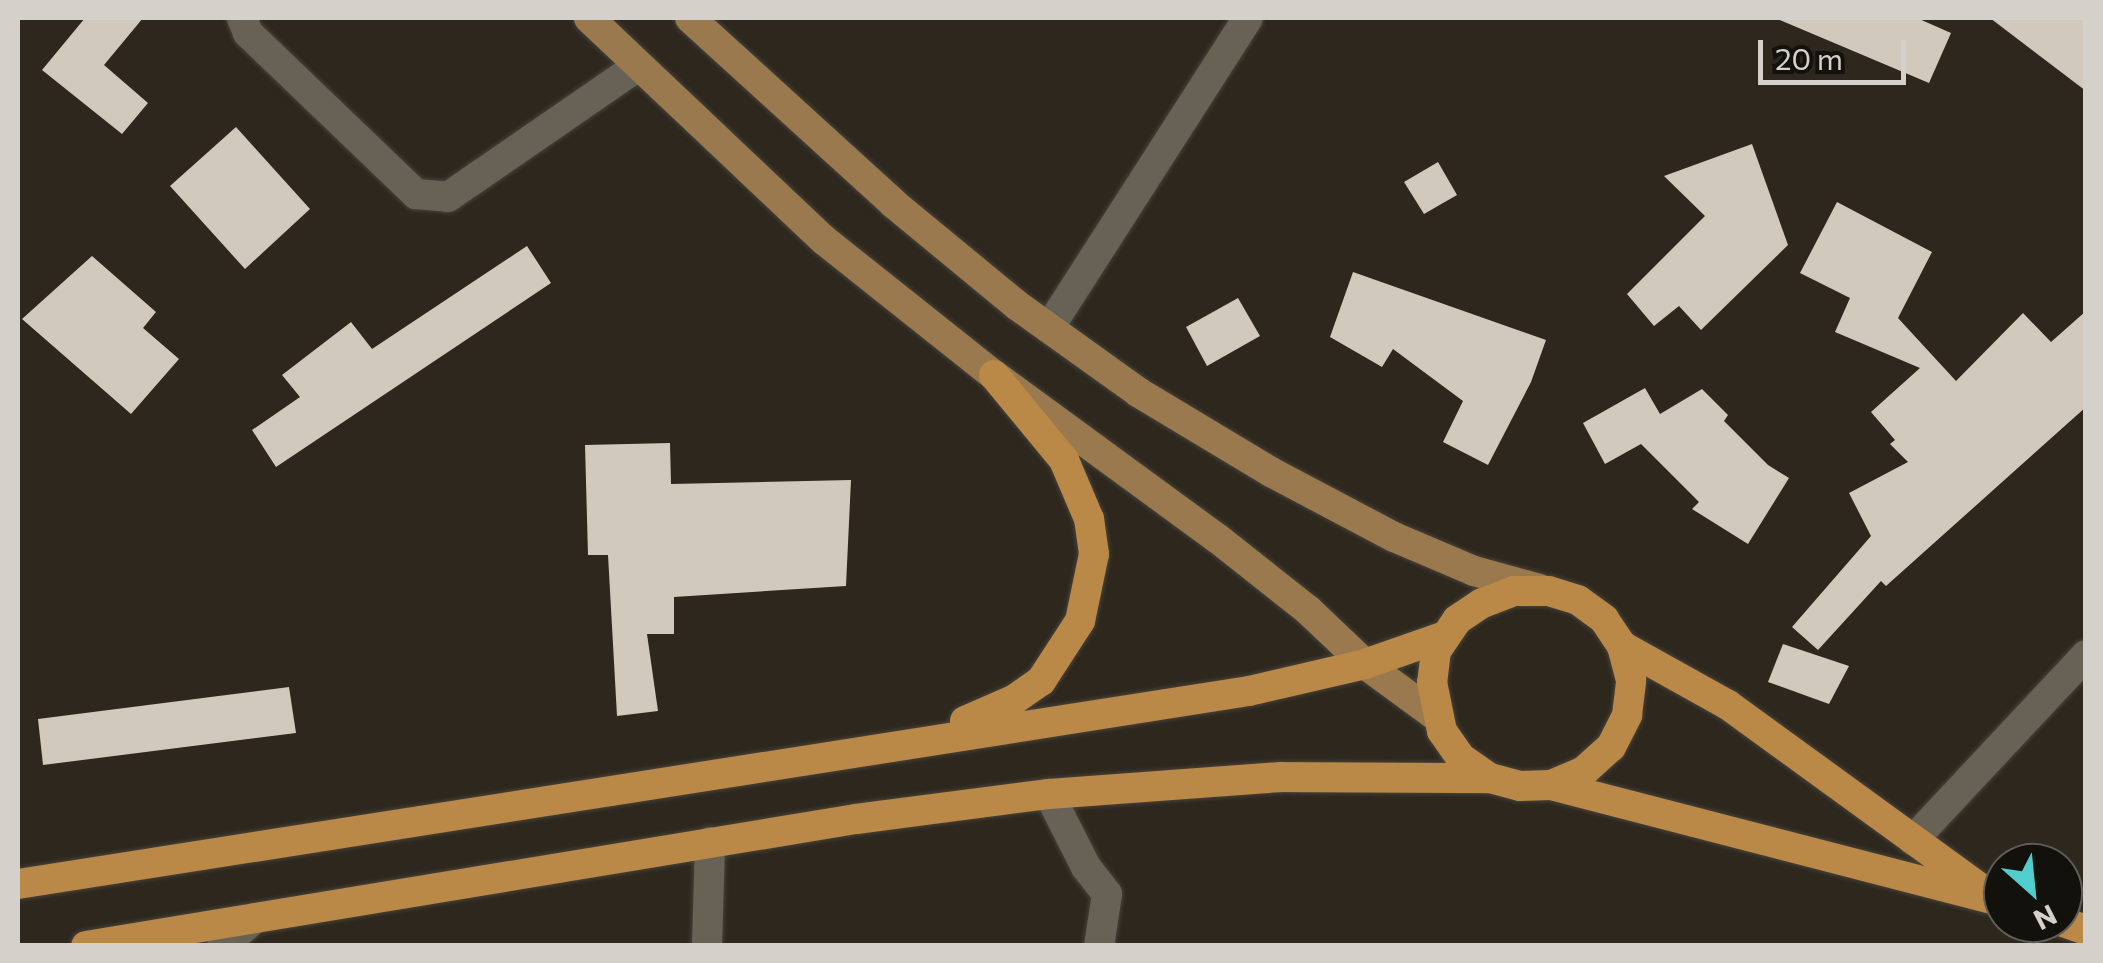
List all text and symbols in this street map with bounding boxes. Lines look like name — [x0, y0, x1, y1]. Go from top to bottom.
scale bar — [1763, 20, 1910, 82]
text: 20 m — [1775, 39, 1843, 76]
north arrow — [1983, 843, 2083, 943]
text: N — [2029, 898, 2063, 938]

